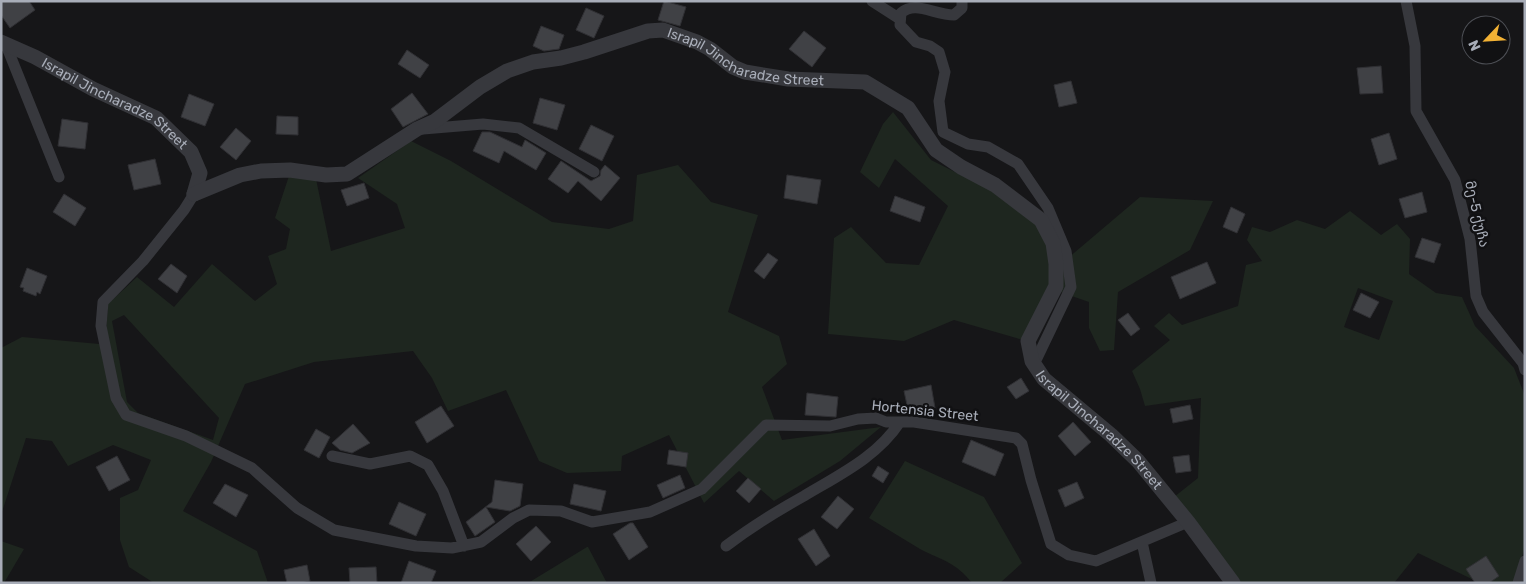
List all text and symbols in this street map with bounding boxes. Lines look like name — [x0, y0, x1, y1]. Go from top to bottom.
north arrow — [1461, 15, 1511, 65]
street label: Israpil Jincharadze Street — [665, 24, 825, 89]
text: N — [1465, 37, 1485, 53]
street label: Israpil Jincharadze Street — [39, 54, 192, 153]
street label: მე-5 ქუჩა — [1461, 179, 1493, 249]
street label: Israpil Jincharadze Street — [1032, 367, 1166, 493]
street label: Hortensia Street — [871, 397, 980, 425]

